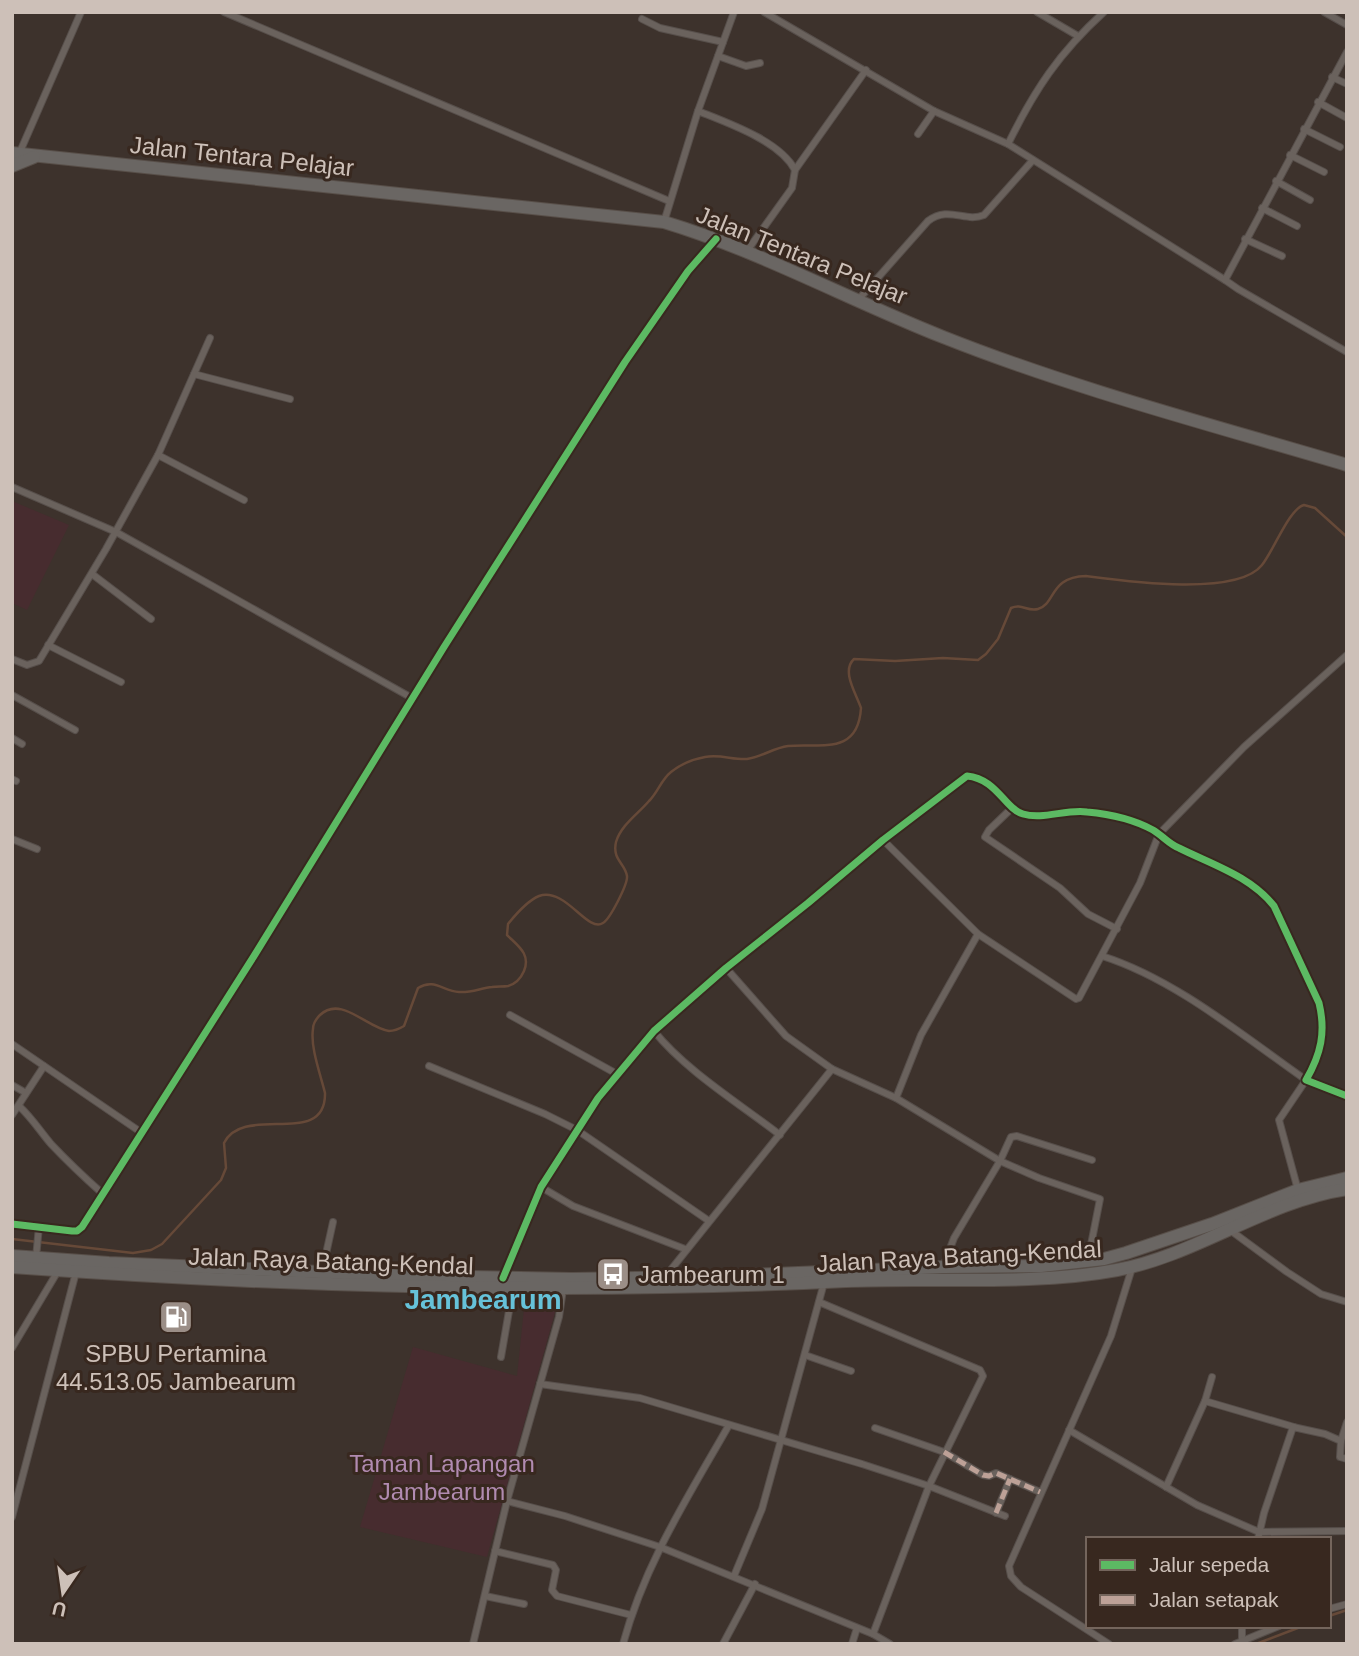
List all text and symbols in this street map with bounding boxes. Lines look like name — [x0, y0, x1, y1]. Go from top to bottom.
street label: Jalan Tentara Pelajar — [129, 131, 355, 181]
street label: Jalan Tentara Pelajar — [693, 200, 911, 310]
street label: Jalan Raya Batang-Kendal — [816, 1235, 1102, 1277]
street label: Jalan Raya Batang-Kendal — [188, 1243, 474, 1279]
bus stop icon: Jambearum 1 — [594, 1255, 632, 1293]
place label: Jambearum 1 — [638, 1261, 785, 1288]
district label: Jambearum — [404, 1284, 562, 1315]
fuel station icon: SPBU Pertamina 44.513.05 Jambearum — [157, 1298, 195, 1336]
place label: SPBU Pertamina 44.513.05 Jambearum — [56, 1340, 296, 1395]
park label: Taman Lapangan Jambearum — [349, 1450, 535, 1505]
legend — [1086, 1537, 1331, 1628]
text: Jalur sepeda — [1149, 1553, 1270, 1576]
north arrow — [28, 1558, 98, 1628]
text: Jalan setapak — [1149, 1588, 1279, 1611]
text: U — [50, 1597, 68, 1621]

